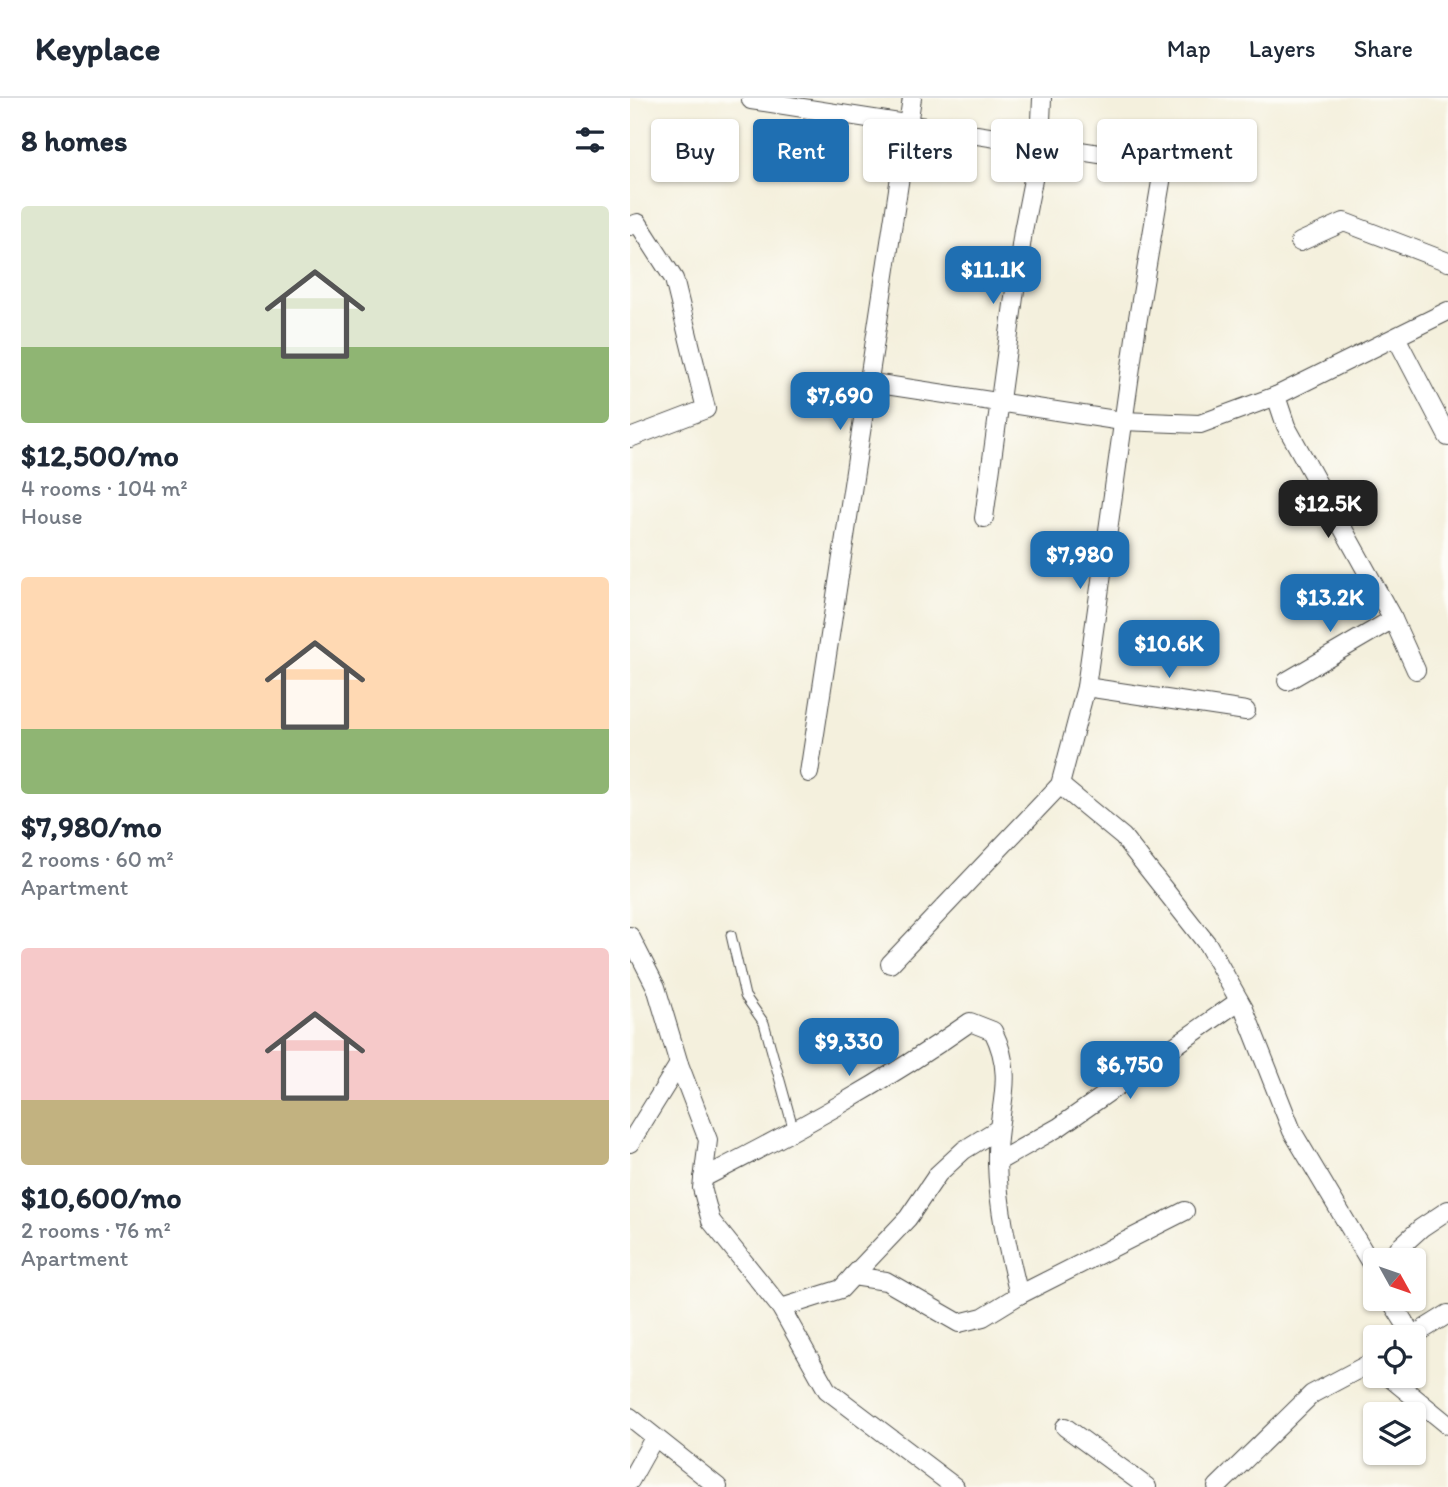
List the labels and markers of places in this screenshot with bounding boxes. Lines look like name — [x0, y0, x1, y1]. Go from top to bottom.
pin: $11.1K — [936, 246, 1050, 306]
pin: $7,690 — [783, 372, 897, 432]
pin: $12.5K — [1271, 480, 1385, 540]
pin: $7,980 — [1023, 532, 1137, 591]
pin: $13.2K — [1273, 574, 1387, 634]
pin: $10.6K — [1112, 620, 1226, 680]
pin: $9,330 — [792, 1018, 906, 1078]
pin: $6,750 — [1073, 1042, 1187, 1101]

